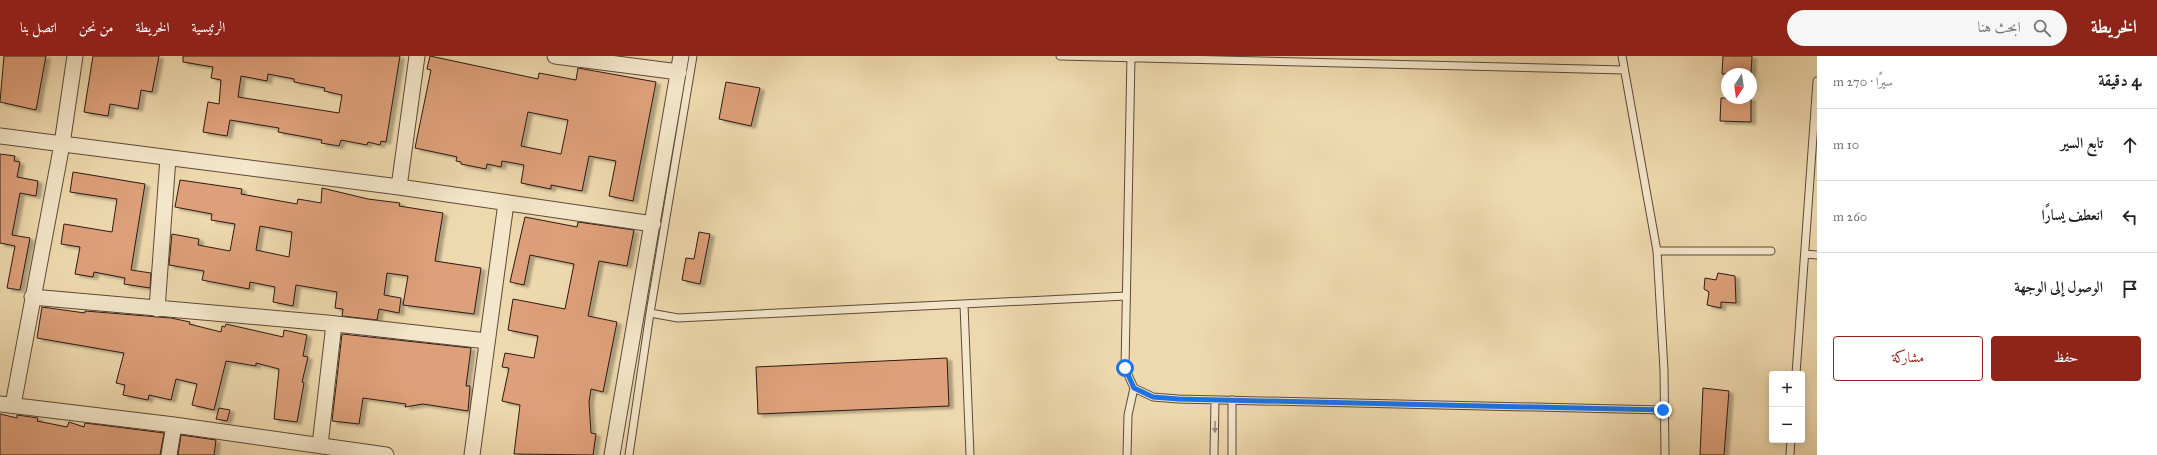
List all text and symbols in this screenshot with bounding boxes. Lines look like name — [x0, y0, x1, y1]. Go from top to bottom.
search box — [1787, 10, 2067, 46]
text: الخريطة — [2091, 15, 2137, 38]
icon: search — [2031, 17, 2053, 39]
text: ابحث هنا — [1978, 18, 2021, 36]
text: اتصل بنا — [20, 19, 57, 36]
text: من نحن — [79, 19, 114, 36]
text: الخريطة — [136, 19, 170, 36]
text: الرئيسية — [192, 19, 225, 36]
north arrow — [1721, 68, 1757, 104]
text: 4 دقيقة — [2098, 70, 2141, 91]
text: سيرًا · 270 m — [1833, 74, 1893, 90]
text: تابع السير — [2061, 134, 2103, 152]
icon: ahead — [2119, 134, 2141, 156]
text: 10 m — [1833, 137, 1859, 153]
text: انعطف يسارًا — [2041, 206, 2103, 224]
icon: left — [2119, 206, 2141, 228]
text: 260 m — [1833, 209, 1867, 225]
text: الوصول إلى الوجهة — [2014, 278, 2103, 296]
icon: arrive — [2119, 278, 2141, 300]
button: مشاركة — [1833, 336, 1983, 381]
button: حفظ — [1991, 336, 2141, 381]
route start — [1116, 359, 1134, 377]
map controls — [1769, 371, 1805, 443]
button: + — [1769, 371, 1805, 407]
route end — [1654, 401, 1672, 419]
button: − — [1769, 407, 1805, 443]
one-way arrow — [1212, 421, 1218, 434]

